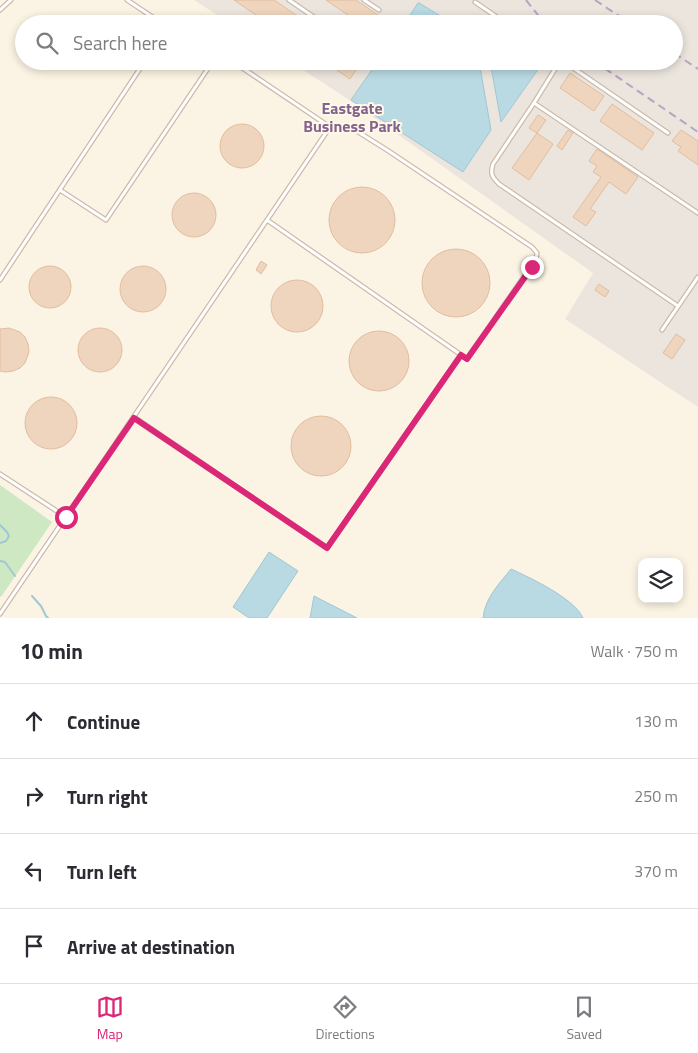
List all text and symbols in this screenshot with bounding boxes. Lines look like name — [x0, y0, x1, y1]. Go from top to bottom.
search box — [15, 15, 683, 70]
text: Search here — [73, 28, 167, 57]
icon: search — [33, 29, 61, 57]
district label: Eastgate Business Park — [303, 96, 402, 138]
route end — [521, 256, 544, 279]
route start — [55, 506, 78, 529]
map controls — [638, 558, 683, 603]
button: layers — [638, 558, 683, 603]
text: 10 min — [20, 635, 83, 667]
text: Walk · 750 m — [590, 639, 678, 663]
icon: ahead — [20, 707, 48, 735]
text: Continue — [67, 707, 140, 736]
text: 130 m — [634, 709, 678, 733]
icon: right — [20, 782, 48, 810]
text: Turn right — [67, 782, 148, 811]
text: 250 m — [634, 784, 678, 808]
icon: left — [20, 857, 48, 885]
text: Turn left — [67, 857, 137, 886]
text: 370 m — [634, 859, 678, 883]
icon: arrive — [20, 932, 48, 960]
text: Arrive at destination — [67, 932, 235, 961]
tab: Map — [96, 993, 124, 1044]
tab: Directions — [315, 993, 375, 1044]
tab: Saved — [567, 993, 602, 1044]

